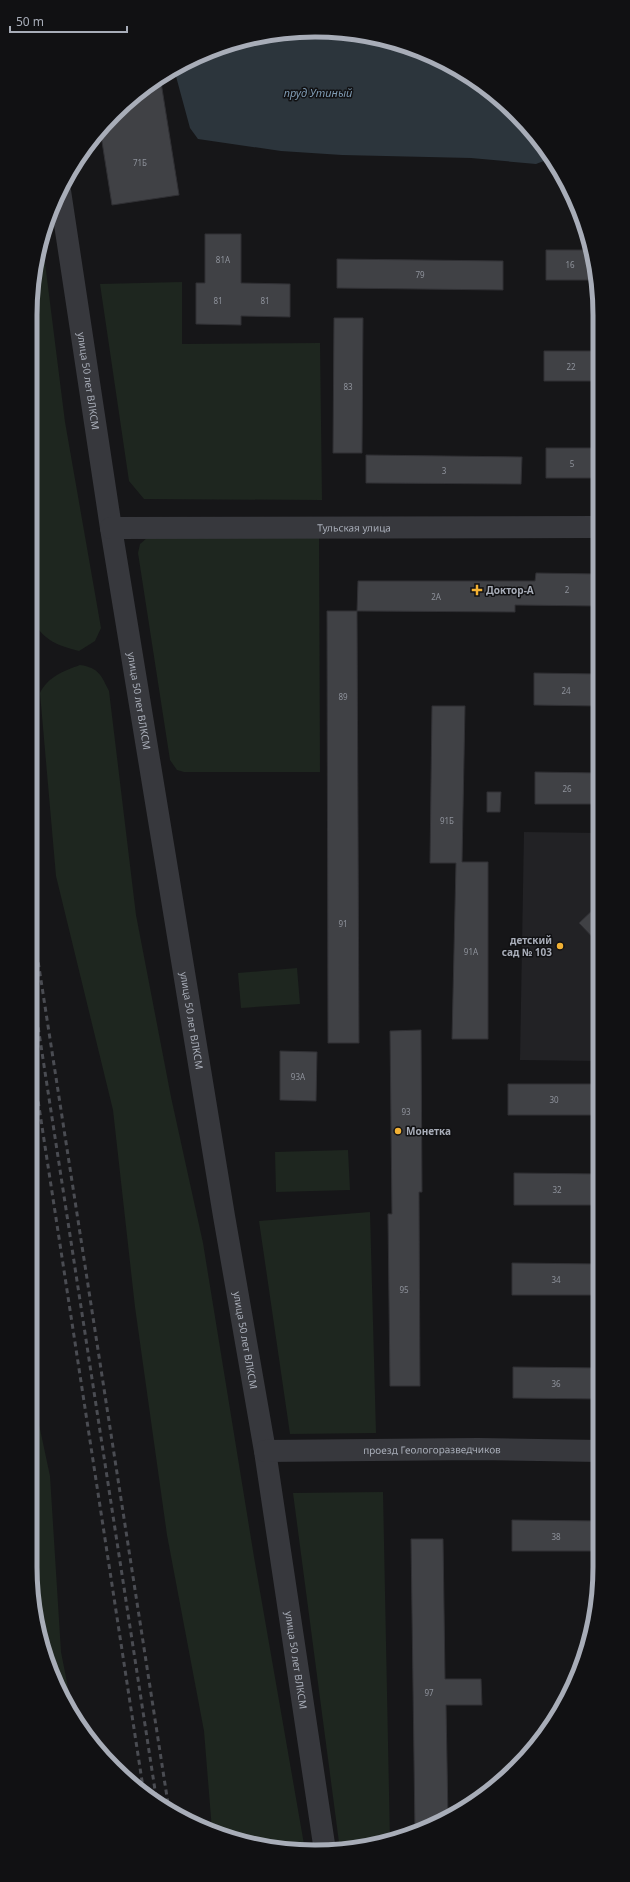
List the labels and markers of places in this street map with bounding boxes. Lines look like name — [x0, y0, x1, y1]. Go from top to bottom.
place label: Доктор-А — [486, 583, 534, 597]
marker: Доктор-А — [471, 584, 483, 596]
place label: детский сад № 103 — [502, 933, 552, 959]
marker: детский сад № 103 — [555, 941, 565, 951]
place label: Монетка — [406, 1124, 451, 1138]
marker: Монетка — [393, 1126, 403, 1136]

